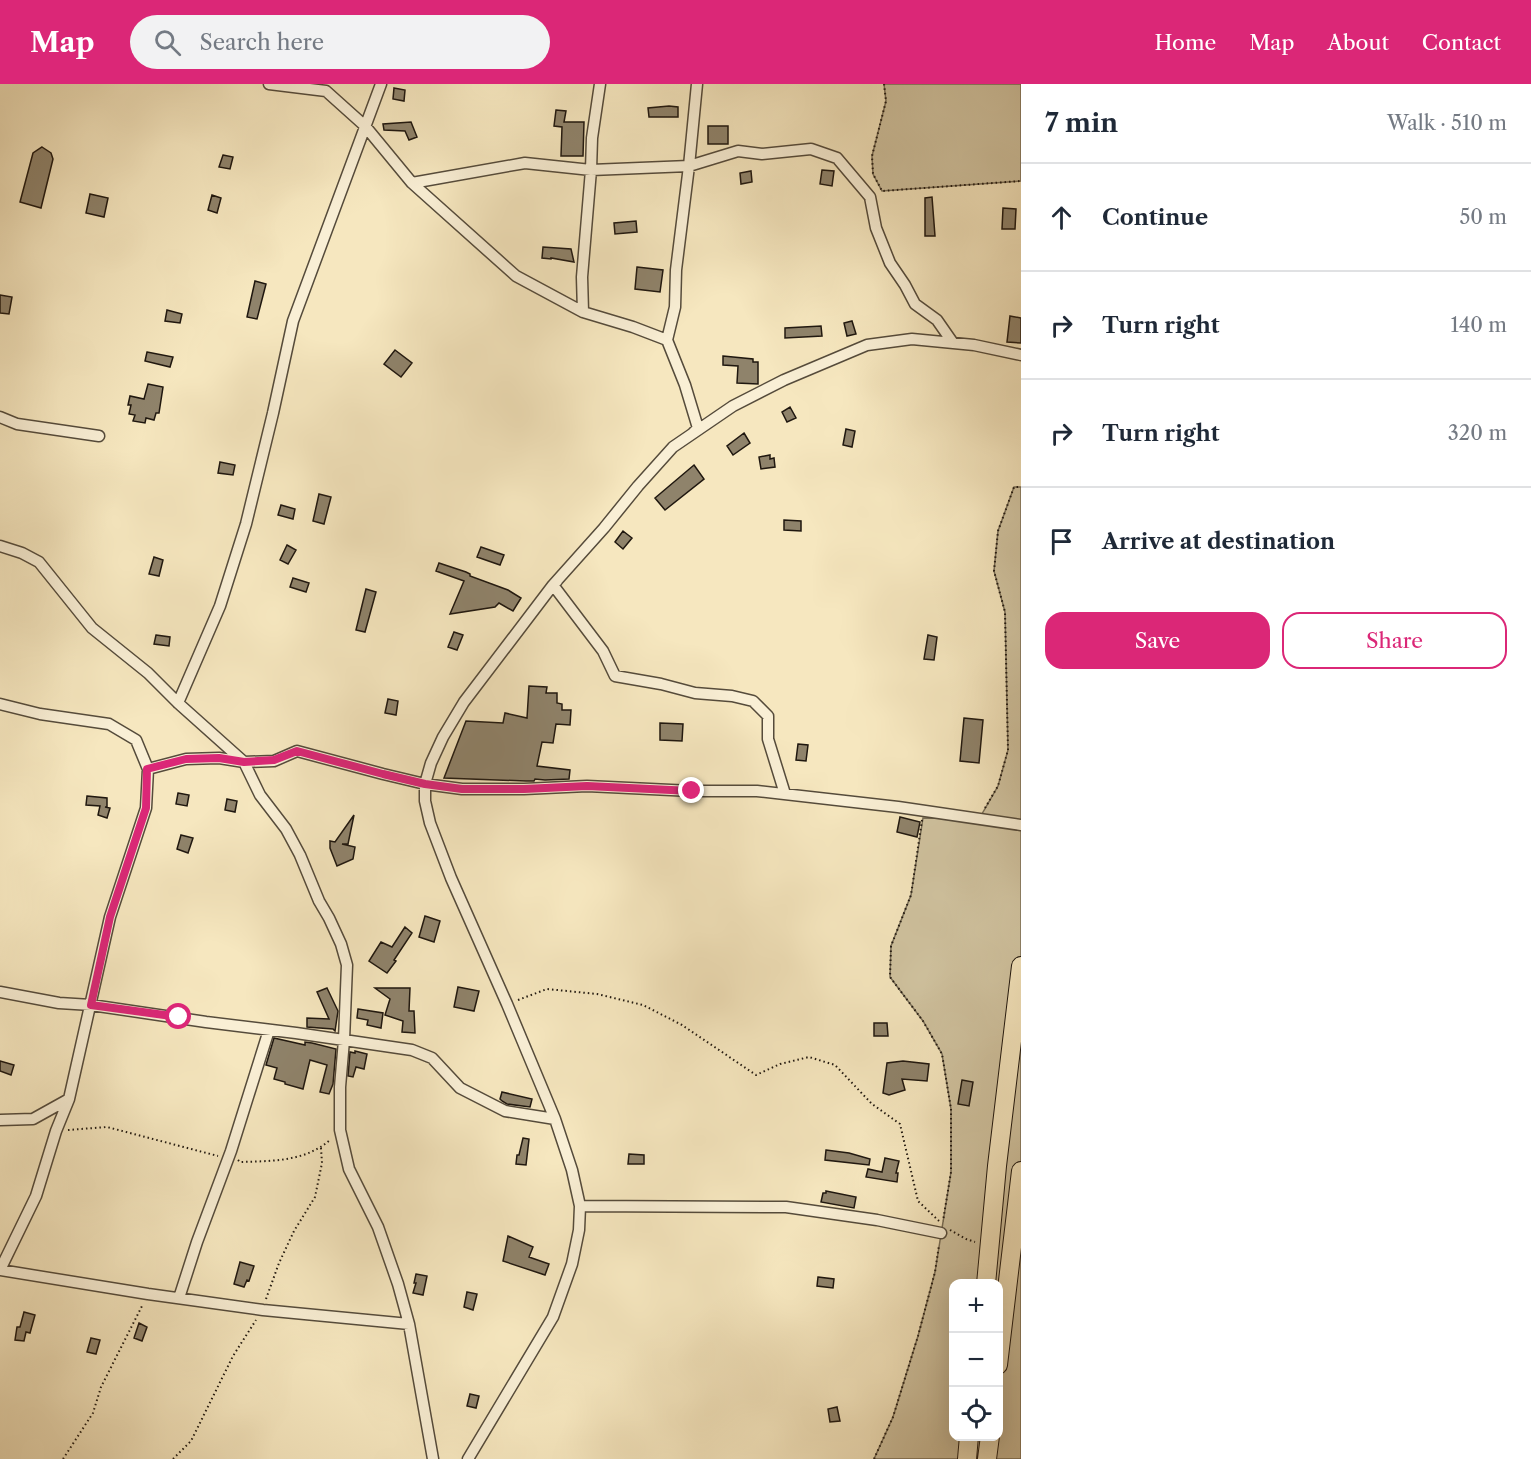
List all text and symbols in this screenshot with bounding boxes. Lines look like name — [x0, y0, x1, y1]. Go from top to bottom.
search box — [130, 15, 550, 69]
text: Map — [30, 25, 94, 59]
icon: search — [151, 26, 184, 59]
text: Search here — [199, 29, 324, 56]
text: Home — [1155, 30, 1216, 55]
text: Map — [1249, 30, 1294, 55]
text: About — [1327, 30, 1389, 55]
text: Contact — [1422, 30, 1501, 55]
text: 7 min — [1045, 107, 1118, 139]
text: Walk · 510 m — [1387, 111, 1507, 135]
icon: ahead — [1045, 201, 1078, 234]
text: Continue — [1102, 204, 1208, 231]
text: 50 m — [1460, 205, 1507, 229]
icon: right — [1045, 309, 1078, 342]
text: Turn right — [1102, 312, 1220, 339]
text: 140 m — [1450, 313, 1507, 337]
icon: right — [1045, 417, 1078, 450]
text: Turn right — [1102, 420, 1220, 447]
text: 320 m — [1448, 421, 1507, 445]
icon: arrive — [1045, 525, 1078, 558]
text: Arrive at destination — [1102, 528, 1335, 555]
button: Save — [1045, 612, 1270, 669]
button: Share — [1282, 612, 1507, 669]
route end — [678, 777, 704, 803]
route start — [165, 1003, 191, 1029]
map controls — [949, 1279, 1003, 1441]
button: + — [949, 1279, 1003, 1333]
button: − — [949, 1333, 1003, 1387]
button: locate — [949, 1387, 1003, 1441]

